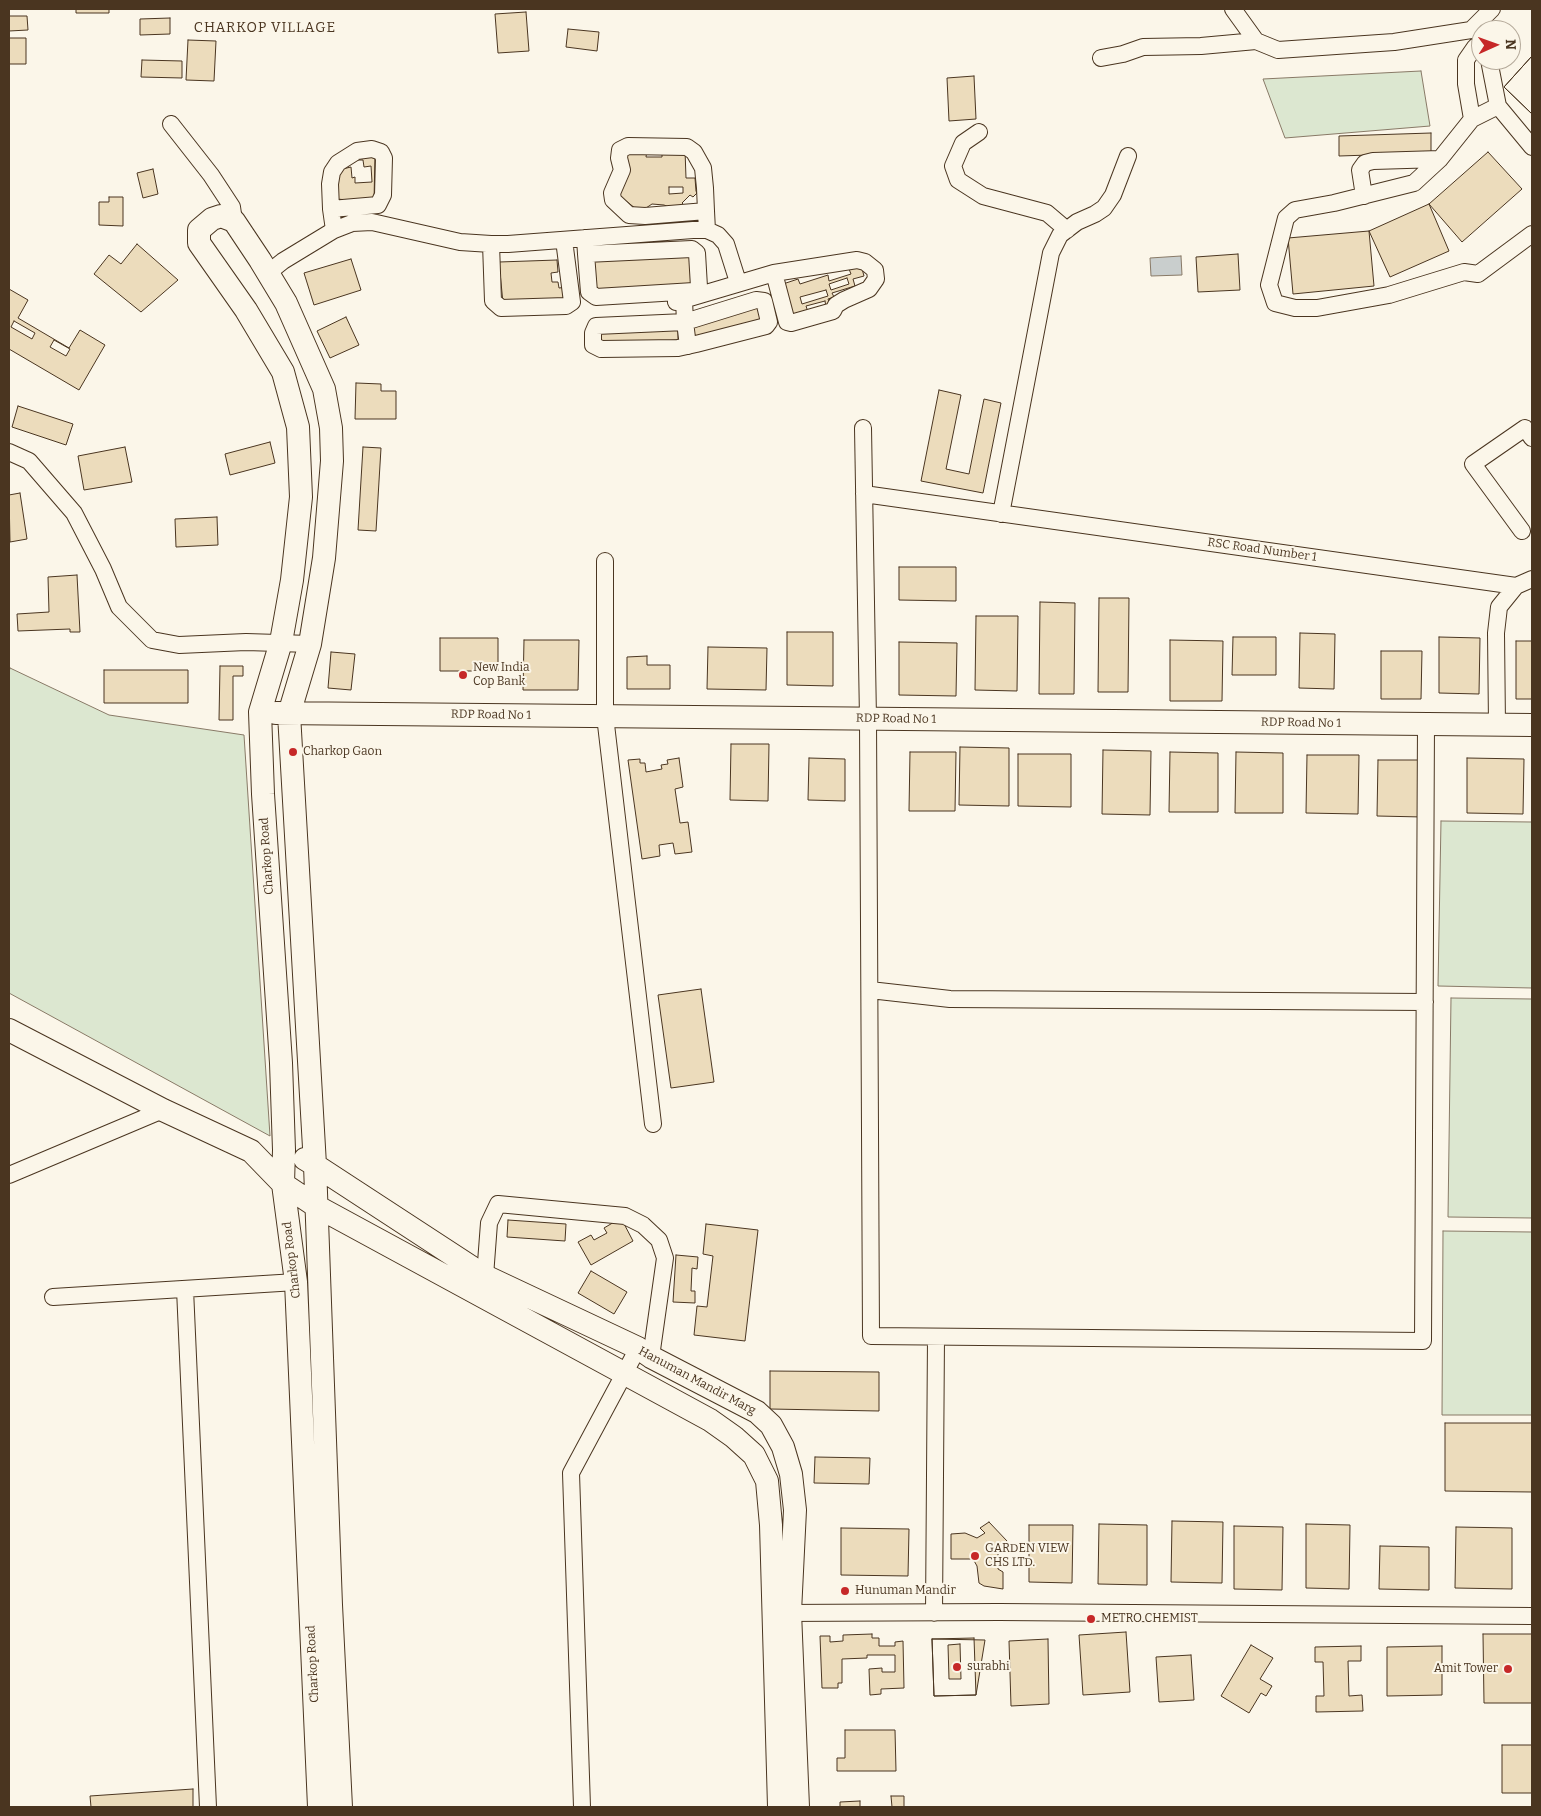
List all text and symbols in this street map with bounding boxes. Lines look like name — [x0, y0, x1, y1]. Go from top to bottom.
district label: CHARKOP VILLAGE — [192, 20, 338, 36]
north arrow — [1471, 20, 1521, 70]
text: N — [1502, 39, 1519, 50]
street label: RSC Road Number 1 — [1206, 535, 1318, 565]
place label: New India Cop Bank — [473, 661, 530, 689]
marker: New India Cop Bank — [457, 669, 469, 681]
street label: RDP Road No 1 — [451, 707, 531, 723]
street label: RDP Road No 1 — [856, 711, 936, 727]
street label: RDP Road No 1 — [1261, 715, 1341, 731]
place label: Charkop Gaon — [303, 745, 382, 759]
marker: Charkop Gaon — [287, 746, 299, 758]
street label: Charkop Road — [257, 817, 277, 895]
street label: Charkop Road — [280, 1221, 304, 1299]
street label: Hanuman Mandir Marg — [636, 1344, 758, 1418]
place label: GARDEN VIEW CHS LTD. — [985, 1542, 1069, 1570]
marker: GARDEN VIEW CHS LTD. — [969, 1550, 981, 1562]
place label: Hunuman Mandir — [855, 1584, 956, 1598]
marker: Hunuman Mandir — [839, 1585, 851, 1597]
place label: METRO CHEMIST — [1101, 1612, 1198, 1626]
marker: METRO CHEMIST — [1085, 1613, 1097, 1625]
street label: Charkop Road — [304, 1625, 322, 1703]
place label: surabhi — [967, 1660, 1010, 1674]
marker: surabhi — [951, 1661, 963, 1673]
place label: Amit Tower — [1434, 1662, 1498, 1676]
marker: Amit Tower — [1502, 1663, 1514, 1675]

